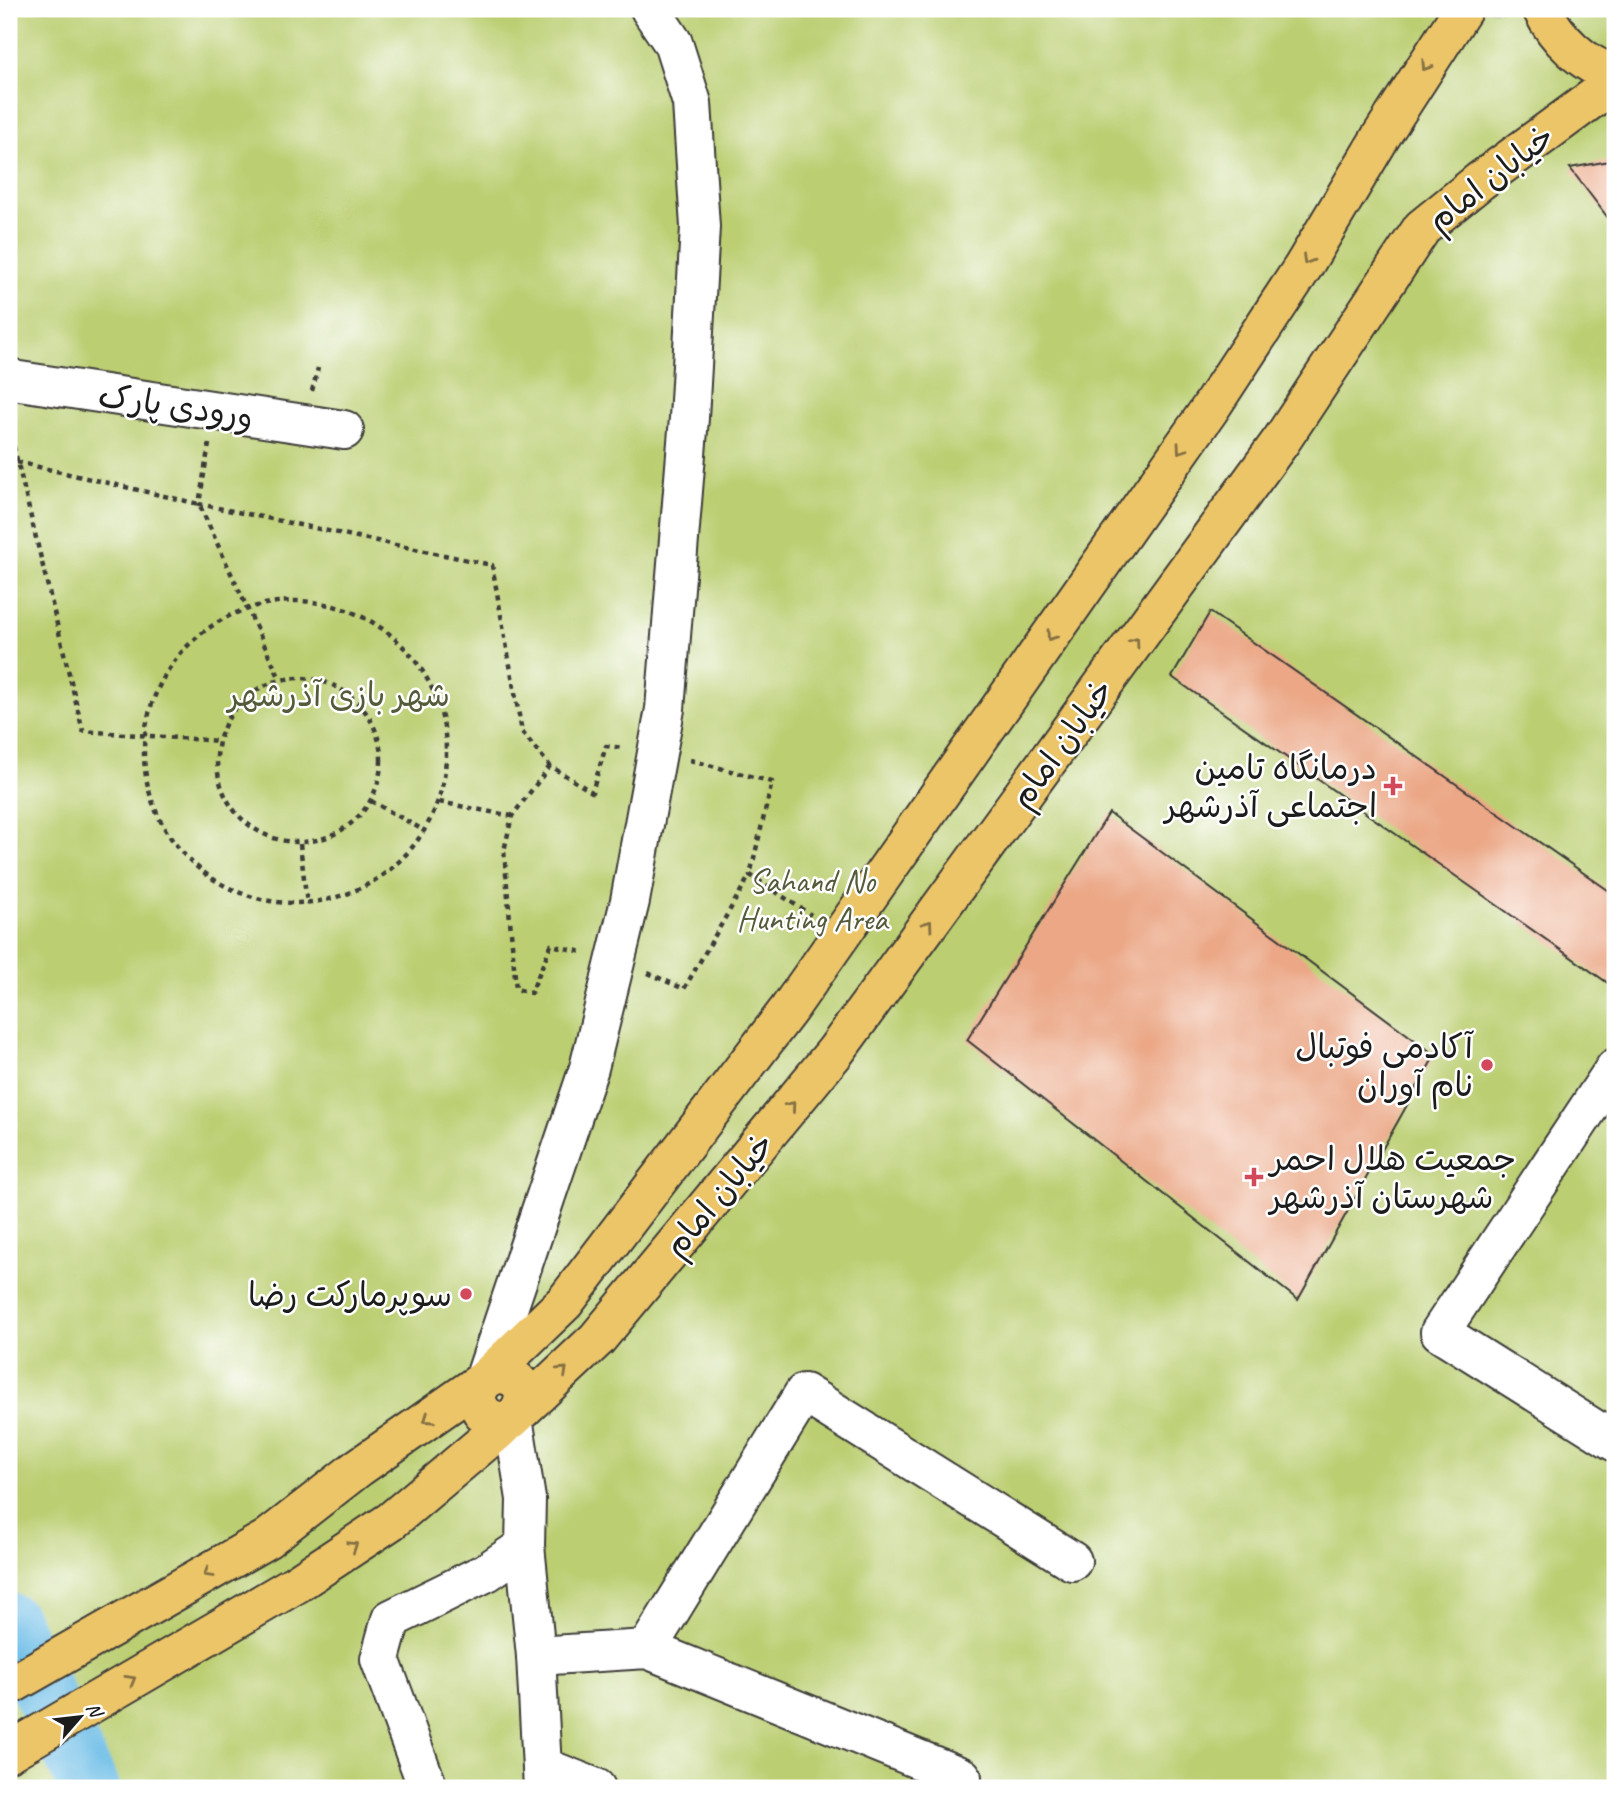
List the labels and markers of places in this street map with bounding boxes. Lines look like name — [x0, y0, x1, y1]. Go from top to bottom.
place label: درمانگاه تامین اجتماعی آذرشهر — [1162, 747, 1377, 827]
marker: درمانگاه تامین اجتماعی آذرشهر — [1383, 776, 1403, 796]
place label: آکادمی فوتبال نام آوران — [1295, 1026, 1475, 1110]
marker: آکادمی فوتبال نام آوران — [1479, 1057, 1495, 1073]
place label: جمعیت هلال احمر شهرستان آذرشهر — [1267, 1138, 1516, 1218]
marker: جمعیت هلال احمر شهرستان آذرشهر — [1244, 1167, 1264, 1187]
place label: سوپرمارکت رضا — [248, 1274, 452, 1316]
marker: سوپرمارکت رضا — [458, 1286, 474, 1302]

